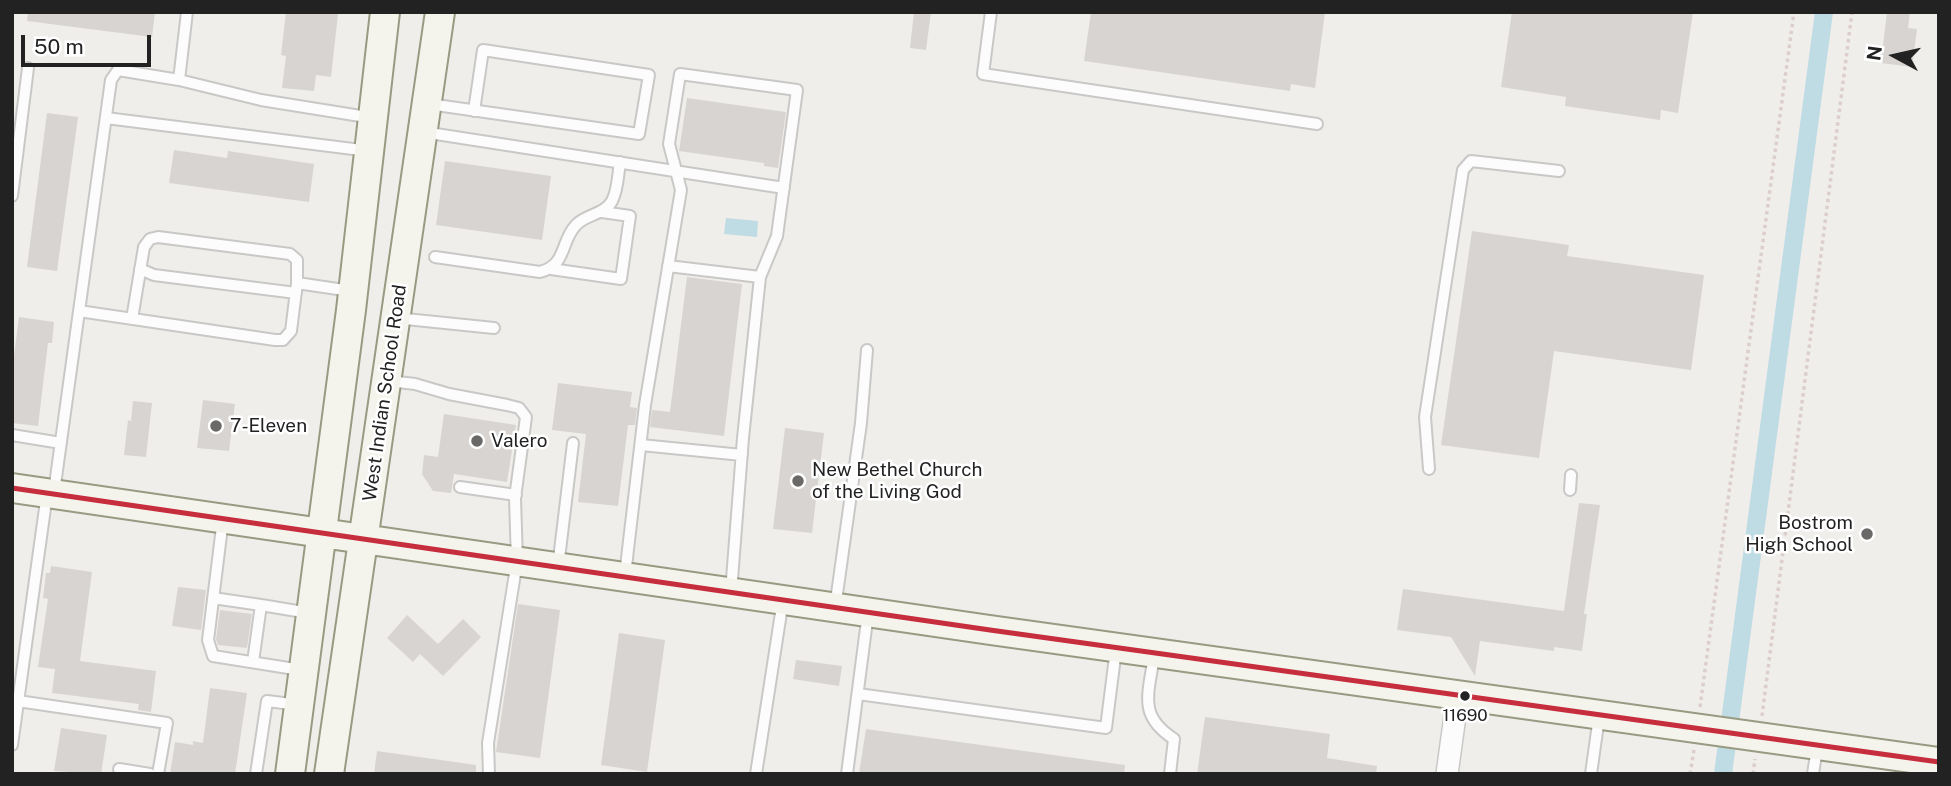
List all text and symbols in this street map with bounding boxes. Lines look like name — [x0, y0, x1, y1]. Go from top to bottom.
scale bar — [24, 21, 154, 65]
north arrow — [1860, 21, 1930, 91]
text: 50 m — [34, 34, 84, 59]
text: N — [1862, 44, 1886, 62]
street label: West Indian School Road — [358, 283, 412, 503]
place label: 7-Eleven — [230, 415, 307, 437]
marker: 7-Eleven — [208, 418, 224, 434]
place label: Valero — [491, 430, 548, 452]
marker: Valero — [469, 433, 485, 449]
place label: New Bethel Church of the Living God — [812, 459, 982, 503]
marker: New Bethel Church of the Living God — [790, 473, 806, 489]
place label: Bostrom High School — [1745, 512, 1853, 556]
marker: Bostrom High School — [1859, 526, 1875, 542]
marker: 11690 — [1458, 689, 1472, 703]
place label: 11690 — [1442, 706, 1488, 726]

